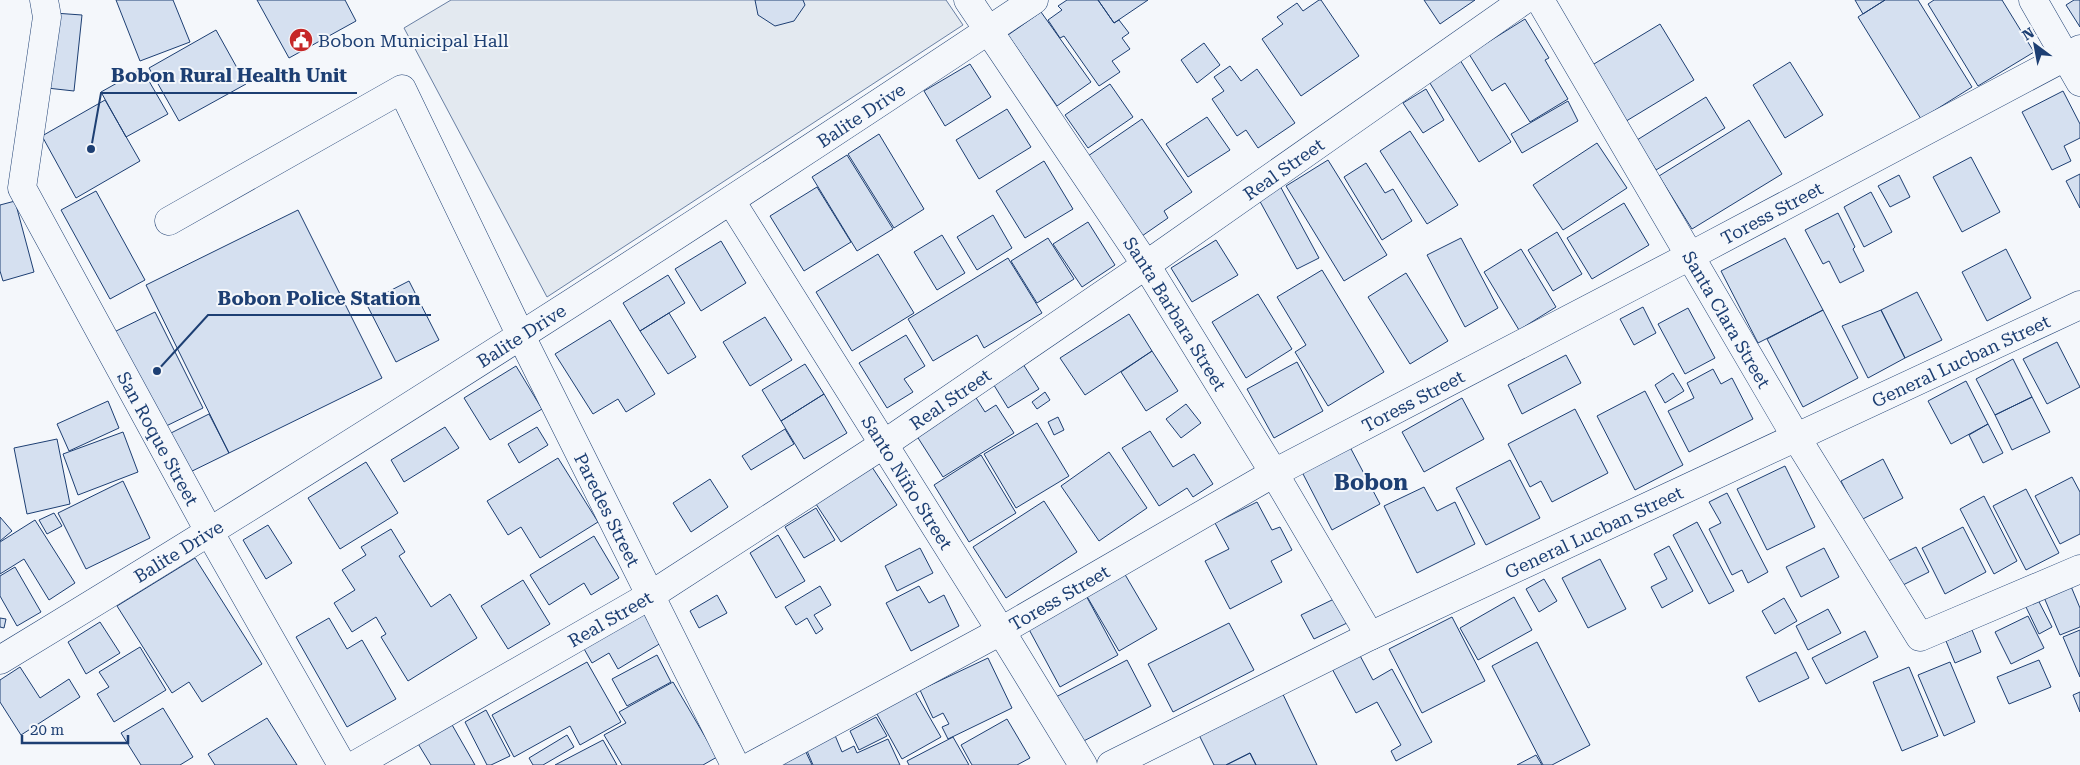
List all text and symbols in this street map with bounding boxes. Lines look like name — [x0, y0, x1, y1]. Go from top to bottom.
north arrow — [2010, 20, 2060, 70]
text: N — [2019, 24, 2037, 44]
public building icon: Bobon Municipal Hall — [288, 27, 314, 53]
place label: Bobon Municipal Hall — [318, 30, 509, 51]
callout: Bobon Rural Health Unit — [101, 59, 357, 93]
text: Bobon Rural Health Unit — [111, 64, 347, 87]
street label: Balite Drive — [813, 78, 909, 151]
street label: Real Street — [1239, 133, 1328, 204]
street label: Toress Street — [1717, 177, 1826, 248]
street label: Santa Barbara Street — [1120, 233, 1231, 395]
street label: Santa Clara Street — [1679, 247, 1775, 392]
callout: Bobon Police Station — [208, 281, 431, 315]
text: Bobon Police Station — [218, 287, 421, 310]
street label: Balite Drive — [473, 299, 569, 371]
street label: General Lucban Street — [1868, 310, 2053, 411]
street label: Real Street — [905, 364, 995, 434]
street label: Toress Street — [1358, 365, 1468, 436]
street label: San Roque Street — [113, 368, 203, 509]
street label: Santo Niño Street — [858, 411, 958, 553]
street label: Paredes Street — [570, 449, 645, 570]
district label: Bobon — [1334, 470, 1408, 495]
street label: General Lucban Street — [1501, 481, 1686, 582]
street label: Balite Drive — [130, 515, 227, 586]
street label: Toress Street — [1005, 560, 1113, 635]
street label: Real Street — [564, 586, 656, 651]
scale bar — [22, 712, 129, 744]
text: 20 m — [30, 721, 65, 739]

